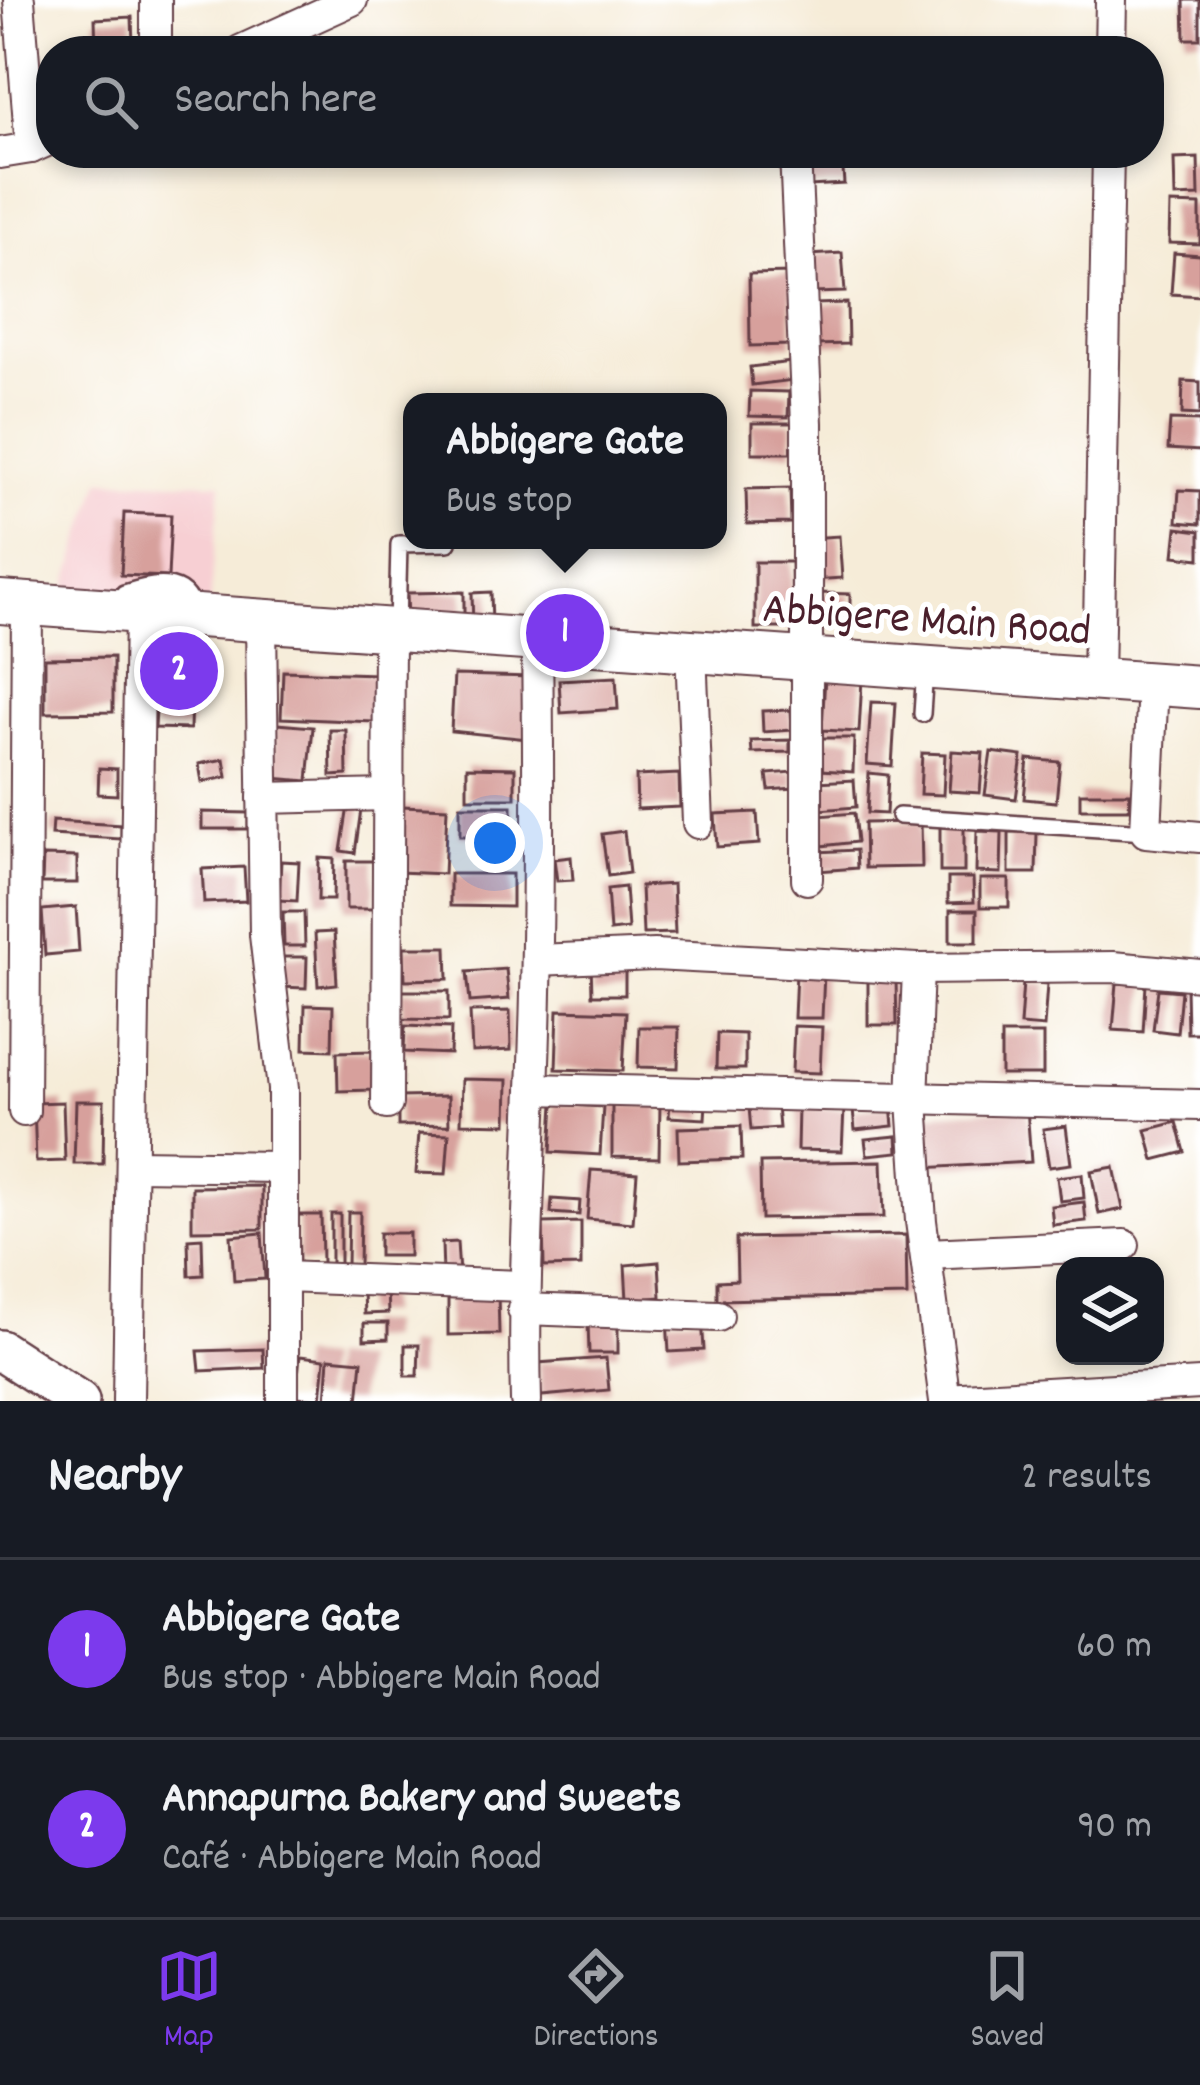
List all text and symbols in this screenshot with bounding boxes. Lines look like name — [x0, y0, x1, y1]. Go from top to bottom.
search box — [36, 36, 1164, 168]
icon: search — [78, 69, 144, 135]
text: Search here — [174, 70, 377, 134]
popup — [403, 393, 727, 549]
text: Abbigere Gate — [446, 412, 684, 476]
text: Bus stop — [446, 476, 573, 531]
street label: Abbigere Main Road — [760, 580, 1093, 666]
pin: 1 — [526, 588, 604, 678]
pin: 2 — [140, 626, 218, 716]
your location — [465, 813, 525, 873]
map controls — [1056, 1257, 1164, 1365]
button: layers — [1056, 1257, 1164, 1365]
text: Nearby — [48, 1443, 181, 1515]
text: 2 results — [1021, 1452, 1152, 1507]
text: Abbigere Gate — [162, 1589, 400, 1653]
text: 1 — [83, 1621, 91, 1676]
text: 60 m — [1076, 1621, 1152, 1676]
text: Bus stop · Abbigere Main Road — [162, 1653, 601, 1708]
text: Annapurna Bakery and Sweets — [162, 1769, 681, 1833]
text: 2 — [78, 1801, 96, 1856]
text: 90 m — [1077, 1801, 1152, 1856]
text: Café · Abbigere Main Road — [162, 1833, 542, 1888]
tab: Map — [156, 1943, 222, 2062]
tab: Directions — [534, 1943, 659, 2062]
tab: Saved — [970, 1943, 1044, 2062]

